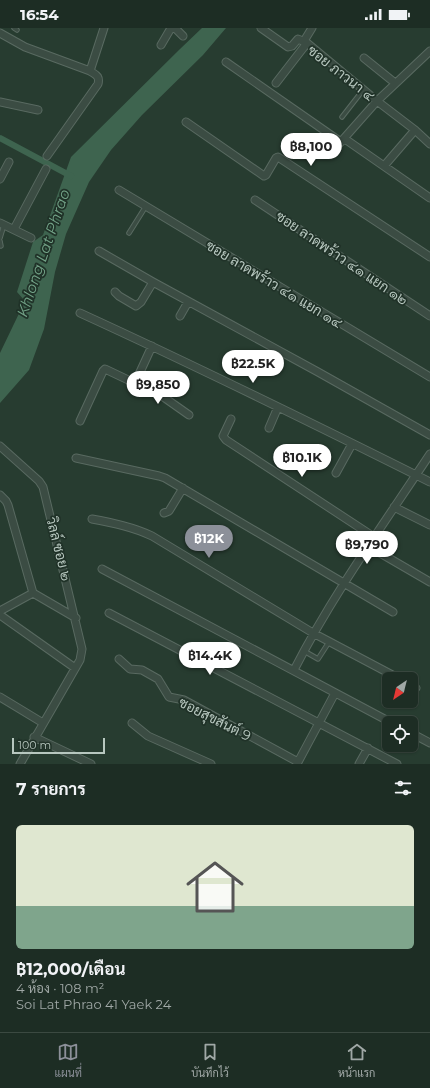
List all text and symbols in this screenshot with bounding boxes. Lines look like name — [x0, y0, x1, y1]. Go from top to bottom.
text: 16:54 — [20, 5, 59, 24]
street label: ซอย ภาวนา ๔ — [304, 41, 378, 105]
pin: ฿8,100 — [278, 133, 344, 167]
text: ฿8,100 — [290, 138, 332, 154]
water label: Khlong Lat Phrao — [12, 187, 74, 319]
street label: ซอย ลาดพร้าว ๔๑ แยก ๑๒ — [272, 207, 412, 309]
street label: ซอย ลาดพร้าว ๔๑ แยก ๑๔ — [203, 236, 346, 332]
pin: ฿22.5K — [220, 350, 286, 384]
text: ฿22.5K — [231, 355, 275, 371]
pin: ฿9,850 — [125, 371, 191, 405]
text: ฿9,850 — [136, 376, 180, 392]
pin: ฿10.1K — [269, 444, 335, 478]
text: ฿10.1K — [282, 449, 322, 465]
street label: วิลล์ ซอย ๒ — [42, 514, 76, 583]
pin: ฿12K — [185, 525, 233, 559]
text: ฿12K — [194, 530, 224, 546]
pin: ฿9,790 — [334, 531, 400, 565]
text: ฿9,790 — [345, 536, 389, 552]
pin: ฿14.4K — [177, 642, 243, 676]
text: ฿14.4K — [188, 647, 232, 663]
north arrow — [382, 672, 418, 708]
map controls — [382, 672, 418, 752]
street label: ซอยสุขสันต์ 9 — [175, 693, 254, 746]
button: locate — [382, 716, 418, 752]
scale bar — [12, 736, 105, 755]
text: 100 m — [18, 738, 51, 752]
icon: filters — [392, 777, 414, 799]
text: 7 รายการ — [16, 779, 86, 799]
icon: home — [179, 851, 251, 923]
text: ฿12,000/เดือน — [16, 959, 126, 979]
text: 4 ห้อง · 108 m² — [16, 980, 104, 996]
text: Soi Lat Phrao 41 Yaek 24 — [16, 996, 171, 1012]
tab: แผนที่ — [55, 1041, 82, 1080]
tab: บันทึกไว้ — [191, 1041, 229, 1080]
tab: หน้าแรก — [338, 1041, 375, 1080]

